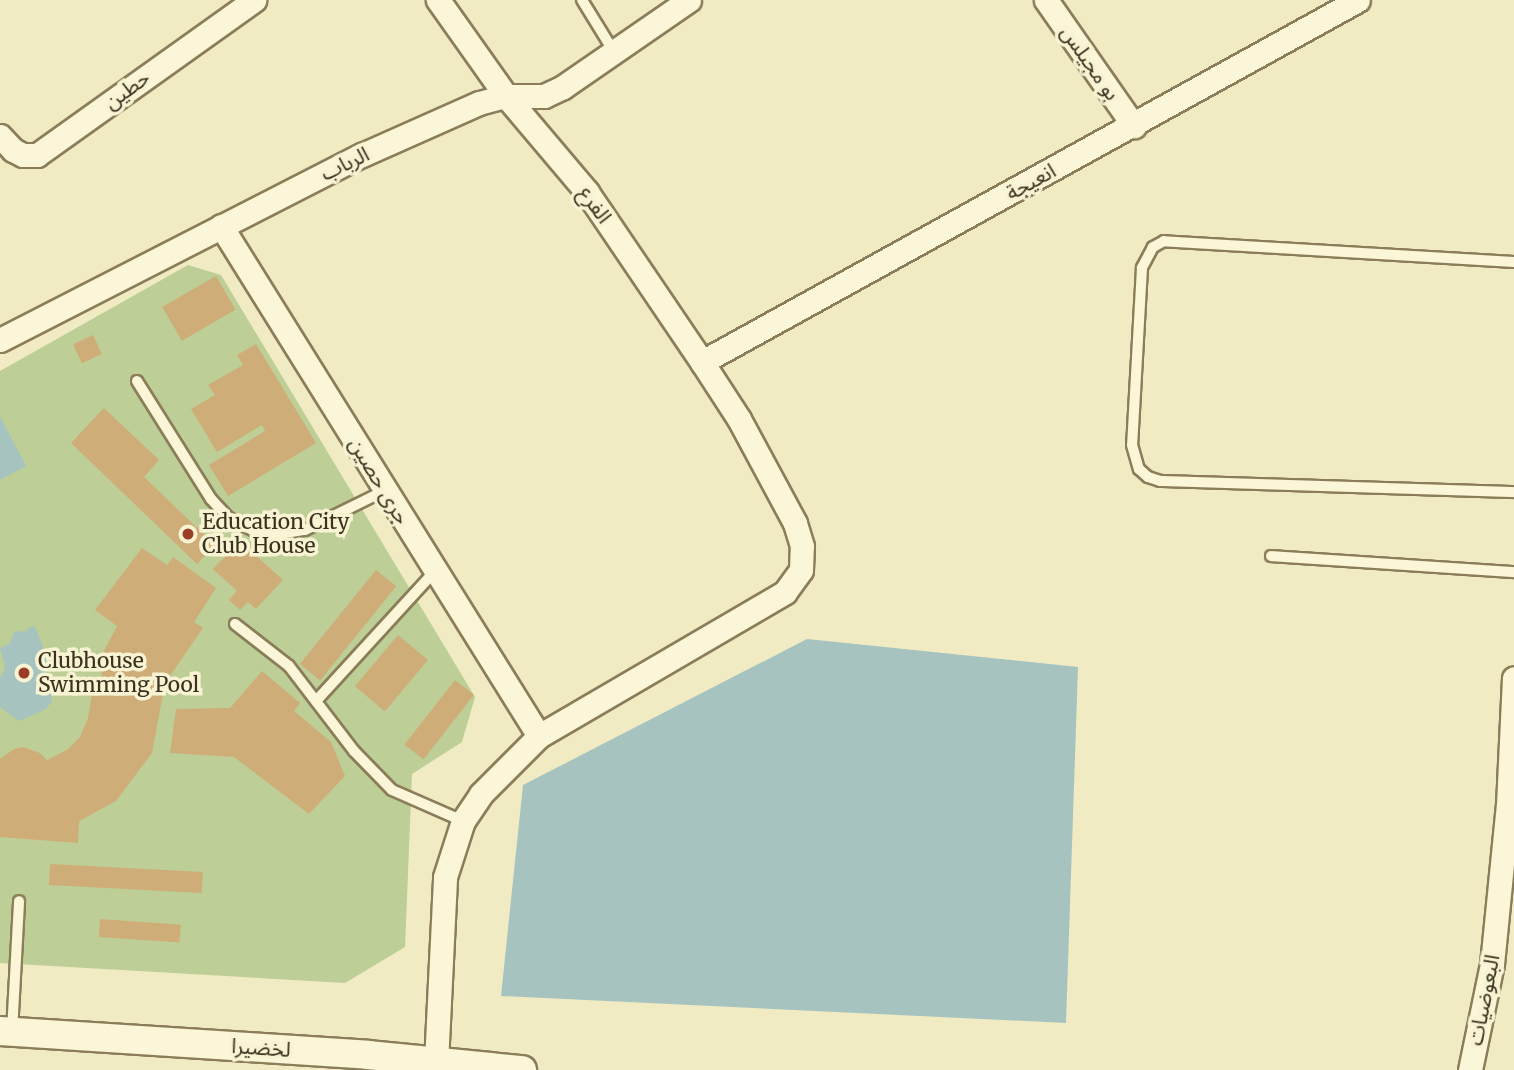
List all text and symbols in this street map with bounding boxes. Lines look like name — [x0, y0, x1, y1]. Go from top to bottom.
street label: بو مجيلس — [1055, 21, 1125, 105]
street label: حطين — [99, 65, 155, 115]
street label: الرباب — [317, 142, 373, 186]
street label: انعيجة — [1002, 158, 1060, 206]
street label: الفرع — [573, 181, 617, 229]
street label: جرى حصين — [343, 433, 415, 529]
place label: Education City Club House — [202, 509, 349, 559]
marker: Education City Club House — [180, 526, 196, 542]
place label: Clubhouse Swimming Pool — [38, 648, 199, 698]
marker: Clubhouse Swimming Pool — [16, 665, 32, 681]
street label: البعوضيات — [1463, 952, 1505, 1048]
street label: لخضيرا — [230, 1033, 292, 1063]

